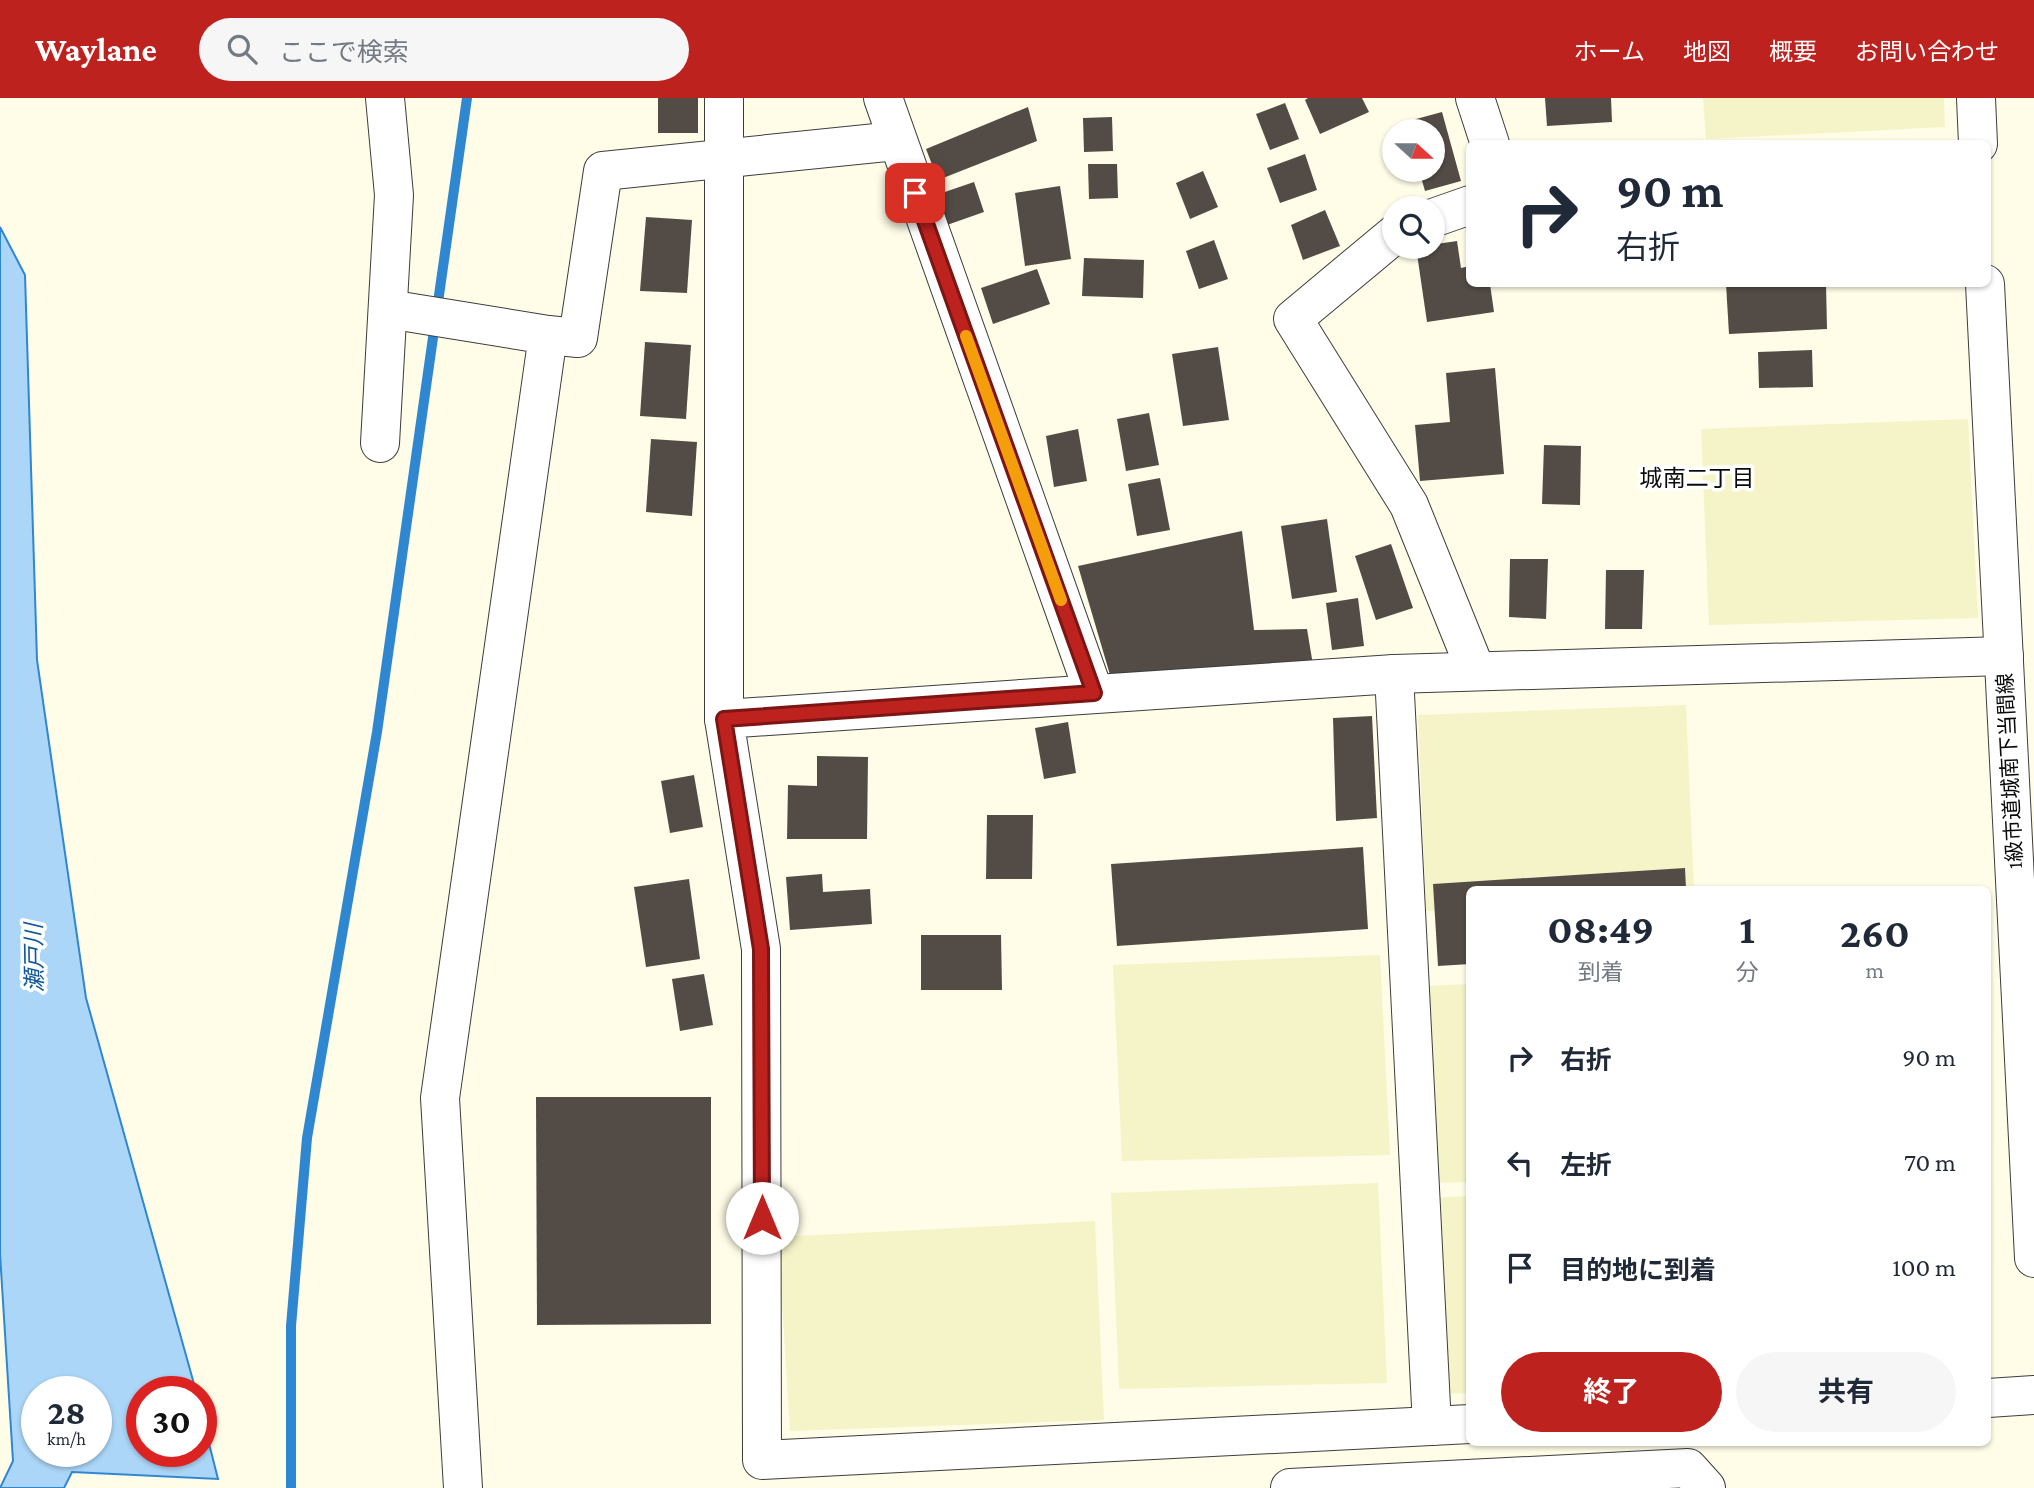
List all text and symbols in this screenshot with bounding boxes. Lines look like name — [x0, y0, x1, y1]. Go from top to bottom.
search box — [199, 18, 689, 81]
icon: search — [223, 30, 261, 68]
text: Waylane — [35, 31, 157, 68]
text: ここで検索 — [279, 38, 409, 67]
text: ホーム — [1574, 38, 1645, 65]
text: 地図 — [1683, 38, 1731, 65]
text: 概要 — [1769, 38, 1817, 65]
text: お問い合わせ — [1855, 38, 1999, 65]
north arrow — [1382, 119, 1446, 182]
map controls — [1382, 119, 1445, 259]
pin — [885, 163, 945, 223]
text: 90 m — [1616, 163, 1723, 218]
icon: right — [1501, 168, 1592, 259]
icon: arrive — [896, 174, 934, 212]
button: search — [1382, 196, 1445, 259]
text: 右折 — [1616, 229, 1680, 265]
district label: 城南二丁目 — [1640, 465, 1755, 491]
street label: 1級市道城南下当間線 — [1993, 673, 2027, 869]
text: 08:49 — [1547, 905, 1654, 952]
text: 1 — [1739, 905, 1755, 952]
text: 260 — [1840, 909, 1910, 956]
water label: 瀬戸川 — [20, 920, 48, 993]
text: m — [1866, 957, 1884, 983]
text: 到着 — [1578, 959, 1624, 985]
text: 分 — [1736, 959, 1759, 985]
icon: right — [1501, 1039, 1539, 1077]
text: 90 m — [1902, 1043, 1956, 1072]
text: 右折 — [1560, 1046, 1612, 1075]
icon: left — [1501, 1144, 1539, 1182]
text: 70 m — [1904, 1148, 1956, 1177]
text: 左折 — [1560, 1151, 1612, 1180]
position arrow — [725, 1181, 799, 1255]
icon: arrive — [1501, 1249, 1539, 1287]
text: 100 m — [1892, 1253, 1956, 1282]
text: 目的地に到着 — [1560, 1256, 1716, 1285]
button: 終了 — [1501, 1352, 1722, 1432]
button: 共有 — [1736, 1352, 1956, 1432]
speed limit sign: 30 — [126, 1376, 217, 1467]
text: 28 — [47, 1393, 86, 1432]
text: km/h — [47, 1429, 86, 1449]

